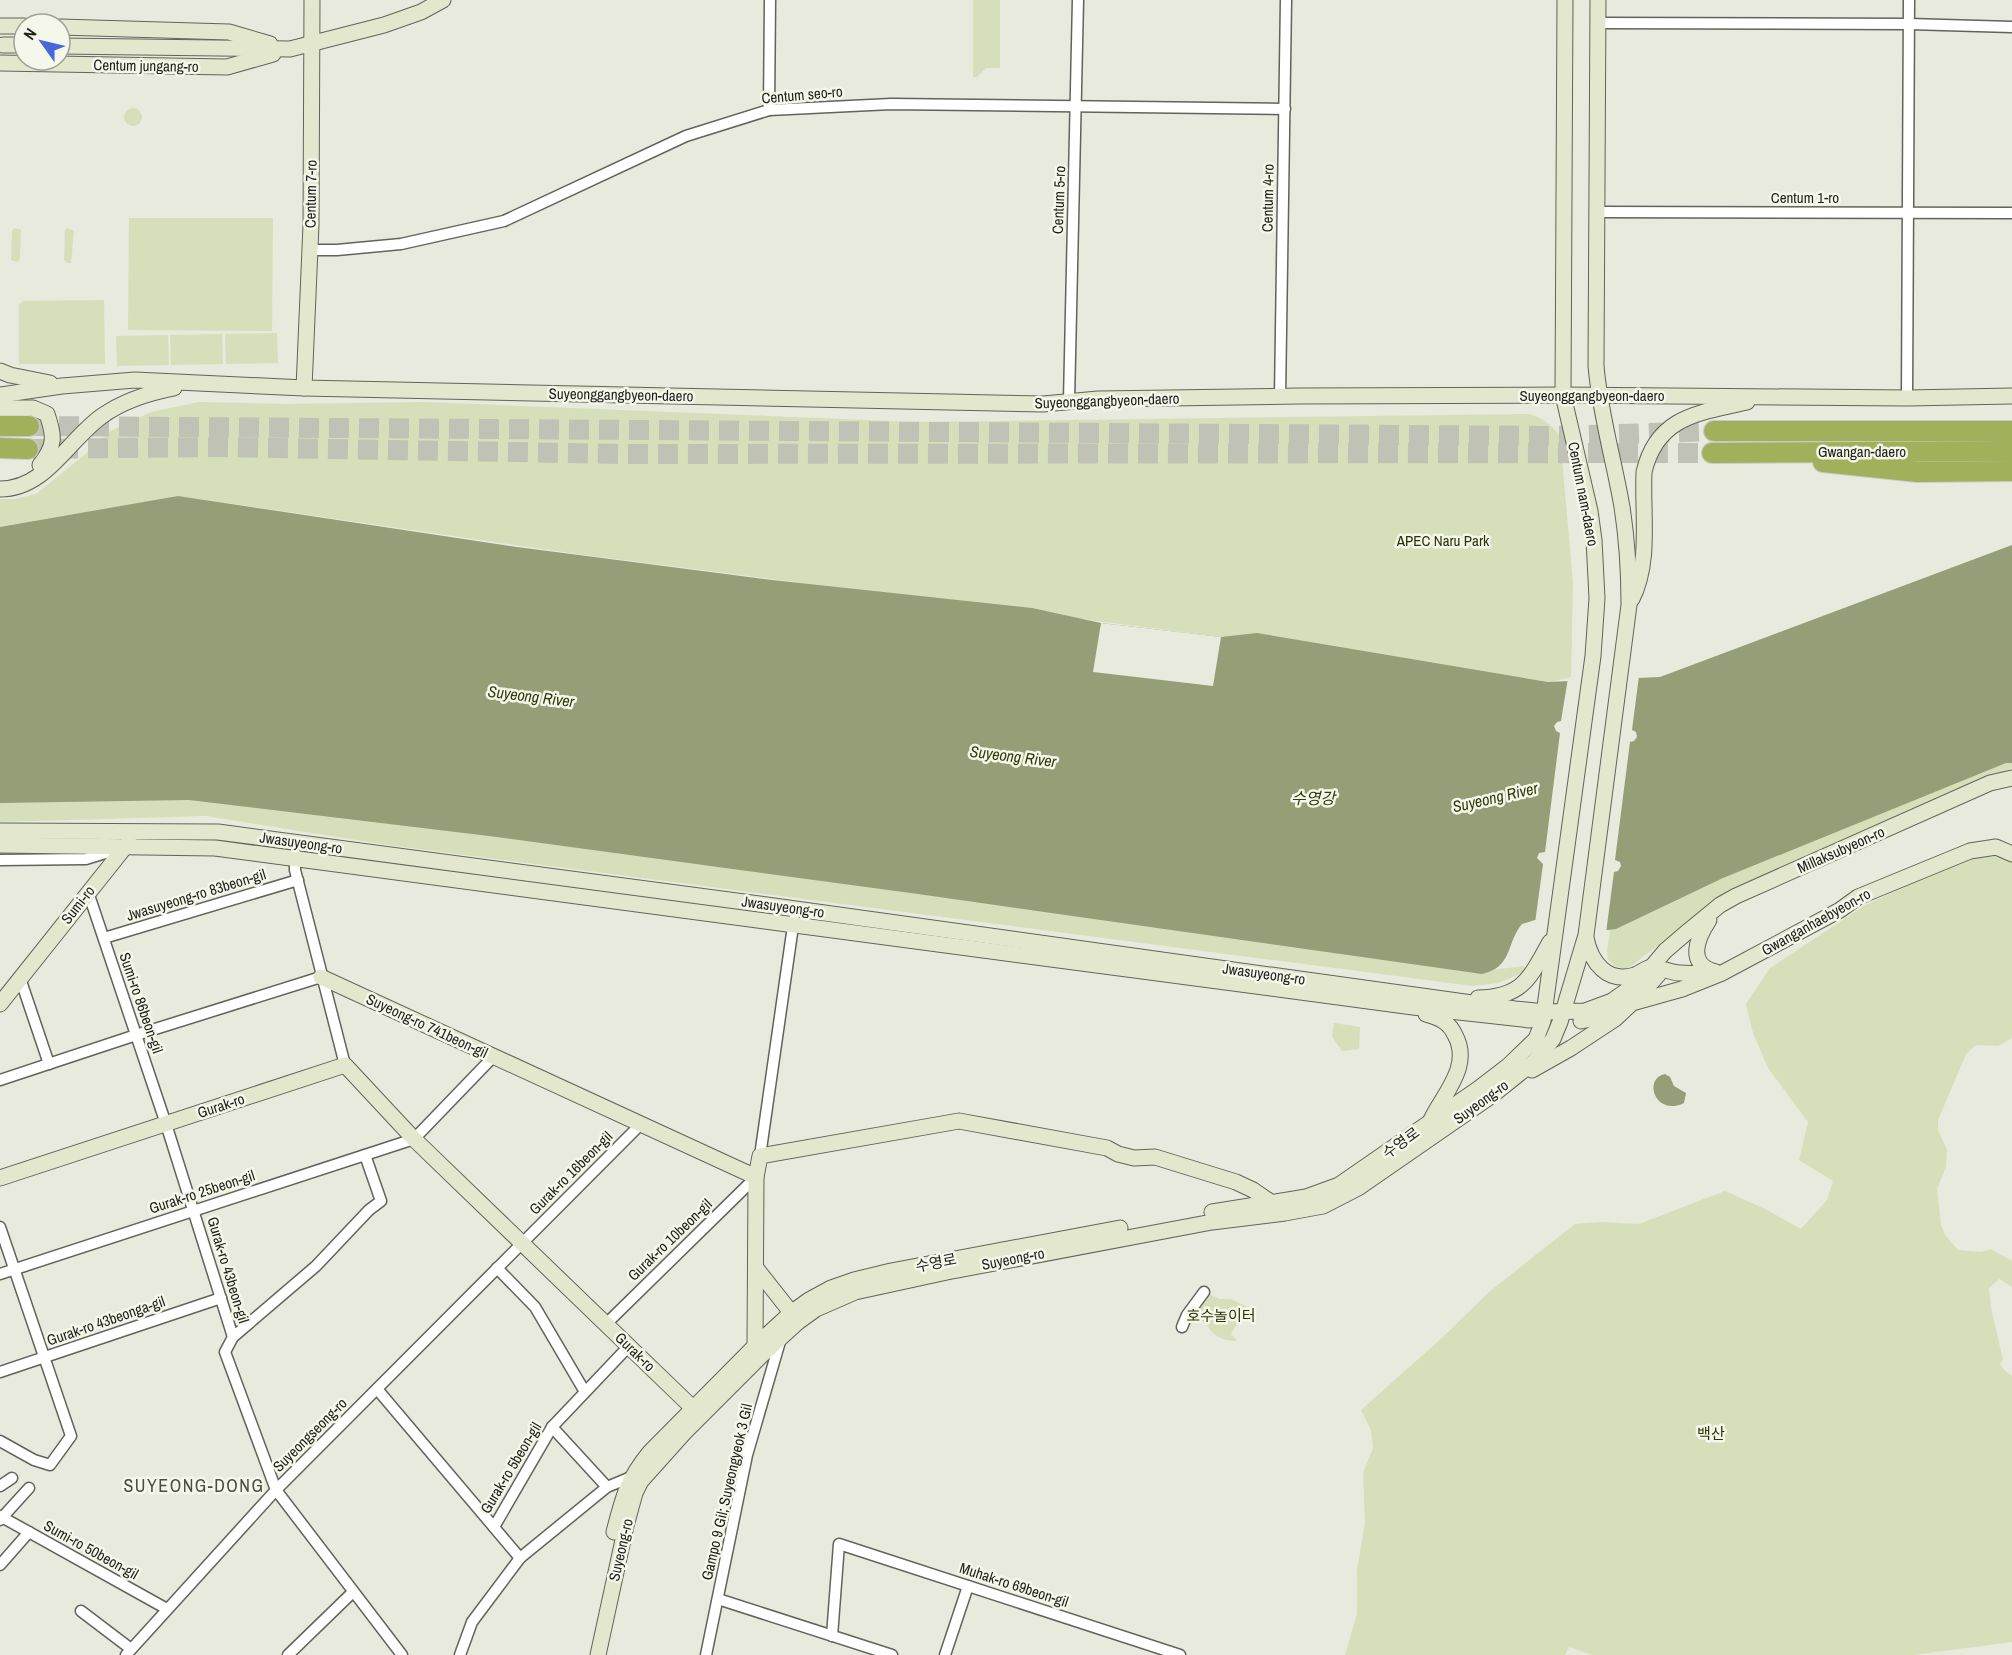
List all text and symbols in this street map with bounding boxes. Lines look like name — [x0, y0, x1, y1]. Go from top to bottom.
north arrow — [12, 12, 72, 72]
text: N — [18, 24, 41, 44]
street label: Centum jungang-ro — [93, 54, 199, 77]
street label: Centum seo-ro — [761, 80, 844, 109]
street label: Centum 7-ro — [299, 159, 322, 228]
street label: Centum 4-ro — [1256, 163, 1279, 232]
street label: Centum 5-ro — [1047, 165, 1070, 235]
street label: Centum 1-ro — [1771, 187, 1839, 208]
street label: Suyeonggangbyeon-daero — [548, 383, 694, 406]
street label: Suyeonggangbyeon-daero — [1520, 385, 1665, 406]
street label: Suyeonggangbyeon-daero — [1034, 387, 1180, 414]
street label: Centum nam-daero — [1563, 440, 1604, 548]
street label: Gwangan-daero — [1818, 441, 1906, 462]
park label: APEC Naru Park — [1396, 530, 1490, 551]
water label: Suyeong River — [487, 680, 576, 712]
water label: Suyeong River — [969, 740, 1058, 772]
water label: Suyeong River — [1450, 776, 1540, 817]
water label: 수영강 — [1291, 787, 1337, 809]
street label: Millaksubyeon-ro — [1794, 821, 1888, 878]
street label: Jwasuyeong-ro — [258, 826, 344, 859]
street label: Jwasuyeong-ro 83beon-gil — [123, 863, 268, 926]
street label: Sumi-ro — [56, 881, 99, 928]
street label: Gwanganhaebyeon-ro — [1757, 883, 1874, 960]
street label: Jwasuyeong-ro — [740, 890, 826, 923]
street label: Sumi-ro 86beon-gil — [114, 950, 169, 1056]
street label: Jwasuyeong-ro — [1221, 957, 1307, 990]
street label: Suyeong-ro 741beon-gil — [363, 988, 491, 1063]
street label: Suyeong-ro — [1449, 1074, 1513, 1129]
street label: Gurak-ro — [195, 1088, 247, 1123]
street label: 수영로 — [1378, 1122, 1424, 1163]
street label: Gurak-ro 16beon-gil — [524, 1126, 617, 1219]
street label: Gurak-ro 25beon-gil — [146, 1165, 257, 1219]
street label: Gurak-ro 10beon-gil — [623, 1194, 717, 1285]
street label: Gurak-ro 43beon-gil — [202, 1214, 255, 1326]
street label: Suyeong-ro — [980, 1242, 1046, 1275]
street label: 수영로 — [914, 1248, 958, 1277]
street label: Gurak-ro 43beonga-gil — [44, 1290, 168, 1351]
park label: 호수놀이터 — [1186, 1305, 1256, 1326]
street label: Gurak-ro — [611, 1327, 660, 1376]
street label: Suyeongseong-ro — [268, 1393, 352, 1476]
street label: Gampo 9 Gil; Suyeongyeok 3 Gil — [696, 1402, 757, 1582]
street label: Gurak-ro 5beon-gil — [475, 1418, 546, 1517]
park label: 백산 — [1697, 1423, 1725, 1444]
district label: SUYEONG-DONG — [123, 1473, 265, 1498]
street label: Sumi-ro 50beon-gil — [40, 1515, 142, 1584]
street label: Suyeong-ro — [603, 1516, 638, 1583]
street label: Muhak-ro 69beon-gil — [957, 1557, 1071, 1612]

